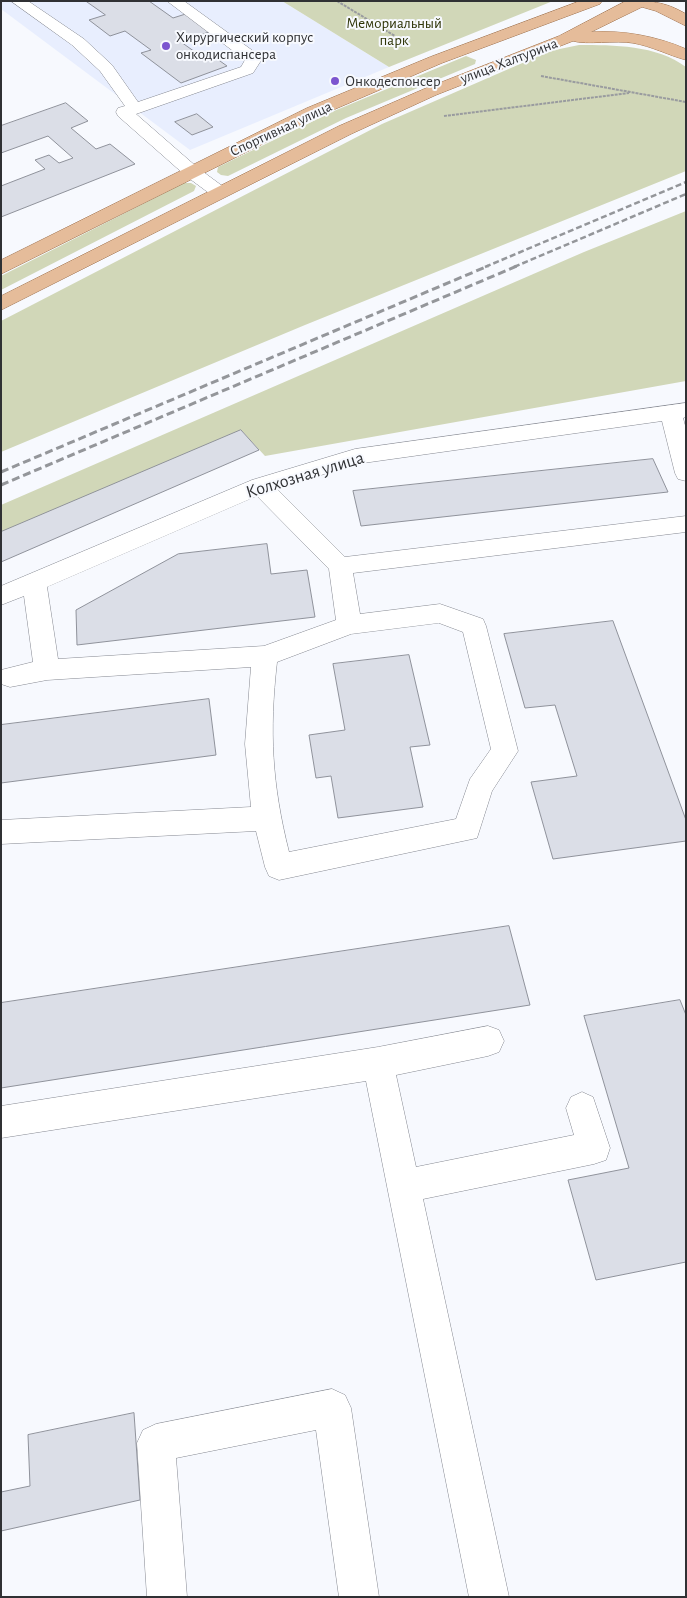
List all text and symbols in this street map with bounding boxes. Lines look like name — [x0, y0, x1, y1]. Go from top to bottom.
park label: Мемориальный парк — [346, 14, 442, 49]
place label: Хирургический корпус онкодиспансера — [176, 28, 313, 63]
street label: улица Халтурина — [458, 34, 560, 88]
marker: Хирургический корпус онкодиспансера — [160, 40, 172, 52]
place label: Онкодеспонсер — [345, 72, 441, 90]
marker: Онкодеспонсер — [329, 75, 341, 87]
street label: Спортивная улица — [227, 97, 335, 161]
street label: Колхозная улица — [243, 447, 367, 503]

